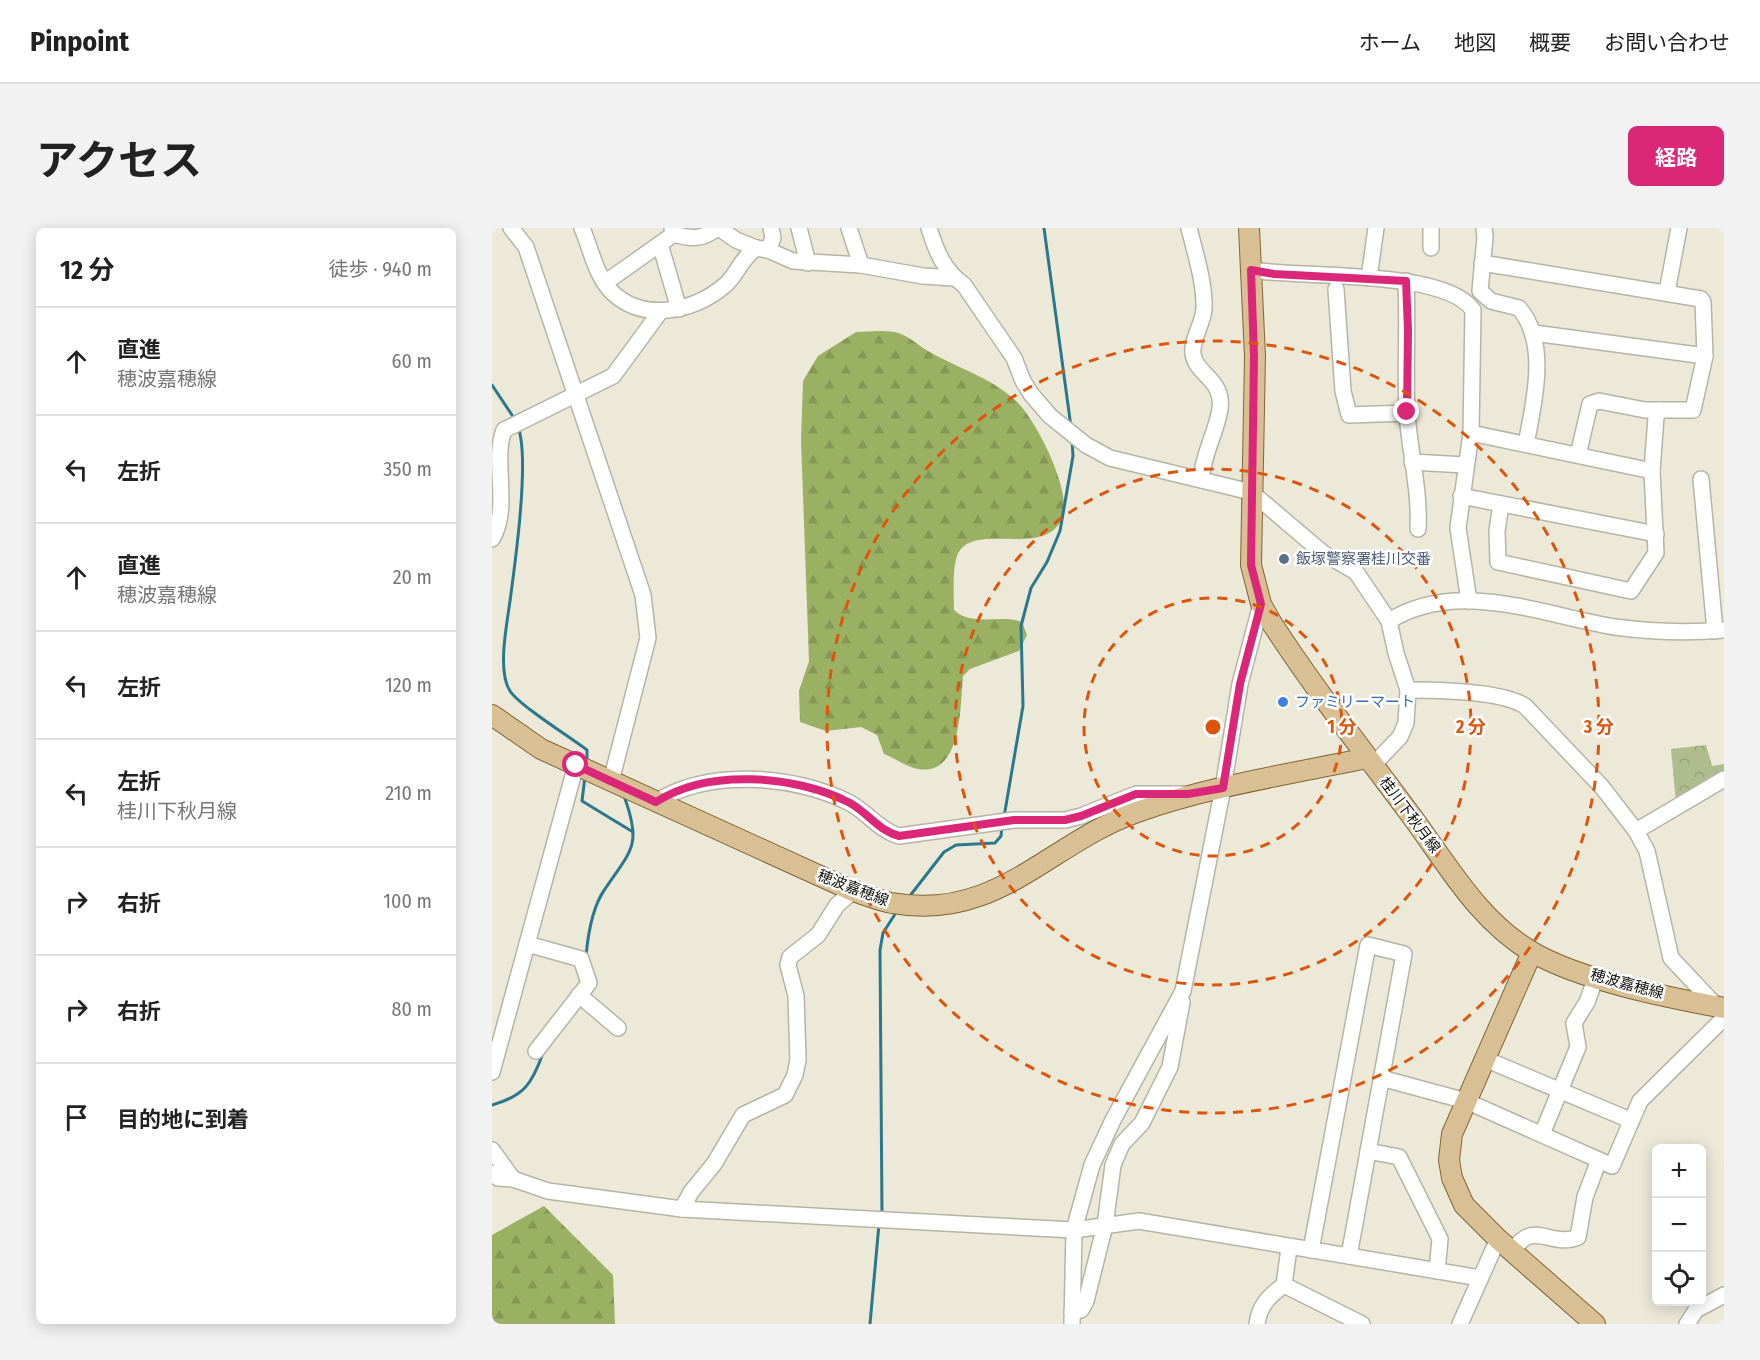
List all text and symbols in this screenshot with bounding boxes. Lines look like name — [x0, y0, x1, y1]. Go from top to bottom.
text: Pinpoint — [30, 25, 129, 58]
text: ホーム — [1359, 30, 1421, 56]
text: 地図 — [1454, 30, 1496, 56]
text: 概要 — [1529, 30, 1571, 56]
text: お問い合わせ — [1604, 30, 1730, 56]
button: 経路 — [1628, 126, 1724, 186]
text: アクセス — [36, 136, 202, 186]
text: 12 分 — [60, 255, 114, 286]
text: 徒歩 · 940 m — [329, 257, 432, 281]
text: 直進 — [117, 336, 161, 363]
icon: ahead — [60, 345, 93, 378]
text: 60 m — [392, 349, 432, 373]
text: 穂波嘉穂線 — [117, 367, 217, 391]
route end — [1393, 398, 1419, 424]
icon: left — [60, 453, 93, 486]
text: 350 m — [383, 457, 432, 481]
text: 左折 — [117, 458, 161, 485]
place label: 飯塚警察署桂川交番 — [1296, 550, 1431, 568]
text: 直進 — [117, 552, 161, 579]
marker: 飯塚警察署桂川交番 — [1277, 552, 1291, 566]
icon: ahead — [60, 561, 93, 594]
text: 20 m — [393, 565, 432, 589]
text: 穂波嘉穂線 — [117, 583, 217, 607]
icon: left — [60, 669, 93, 702]
text: 120 m — [385, 673, 432, 697]
text: 左折 — [117, 674, 161, 701]
place label: ファミリーマート — [1295, 693, 1415, 711]
marker: ファミリーマート — [1276, 695, 1290, 709]
text: 1 分 — [1327, 716, 1357, 738]
text: 2 分 — [1455, 716, 1486, 738]
text: 3 分 — [1583, 716, 1614, 738]
centre of rings — [1203, 717, 1223, 737]
route start — [562, 751, 588, 777]
text: 左折 — [117, 768, 161, 795]
street label: 桂川下秋月線 — [1376, 774, 1444, 856]
icon: left — [60, 777, 93, 810]
text: 210 m — [385, 781, 432, 805]
text: 桂川下秋月線 — [117, 799, 237, 823]
street label: 穂波嘉穂線 — [815, 866, 891, 910]
icon: right — [60, 885, 93, 918]
text: 100 m — [383, 889, 432, 913]
text: 右折 — [117, 890, 161, 917]
street label: 穂波嘉穂線 — [1588, 966, 1666, 1002]
icon: right — [60, 993, 93, 1026]
text: 80 m — [392, 997, 432, 1021]
text: 右折 — [117, 998, 161, 1025]
icon: arrive — [60, 1101, 93, 1134]
text: 目的地に到着 — [117, 1106, 249, 1133]
map controls — [1652, 1144, 1706, 1306]
button: + — [1652, 1144, 1706, 1198]
button: − — [1652, 1198, 1706, 1252]
button: locate — [1652, 1252, 1706, 1306]

